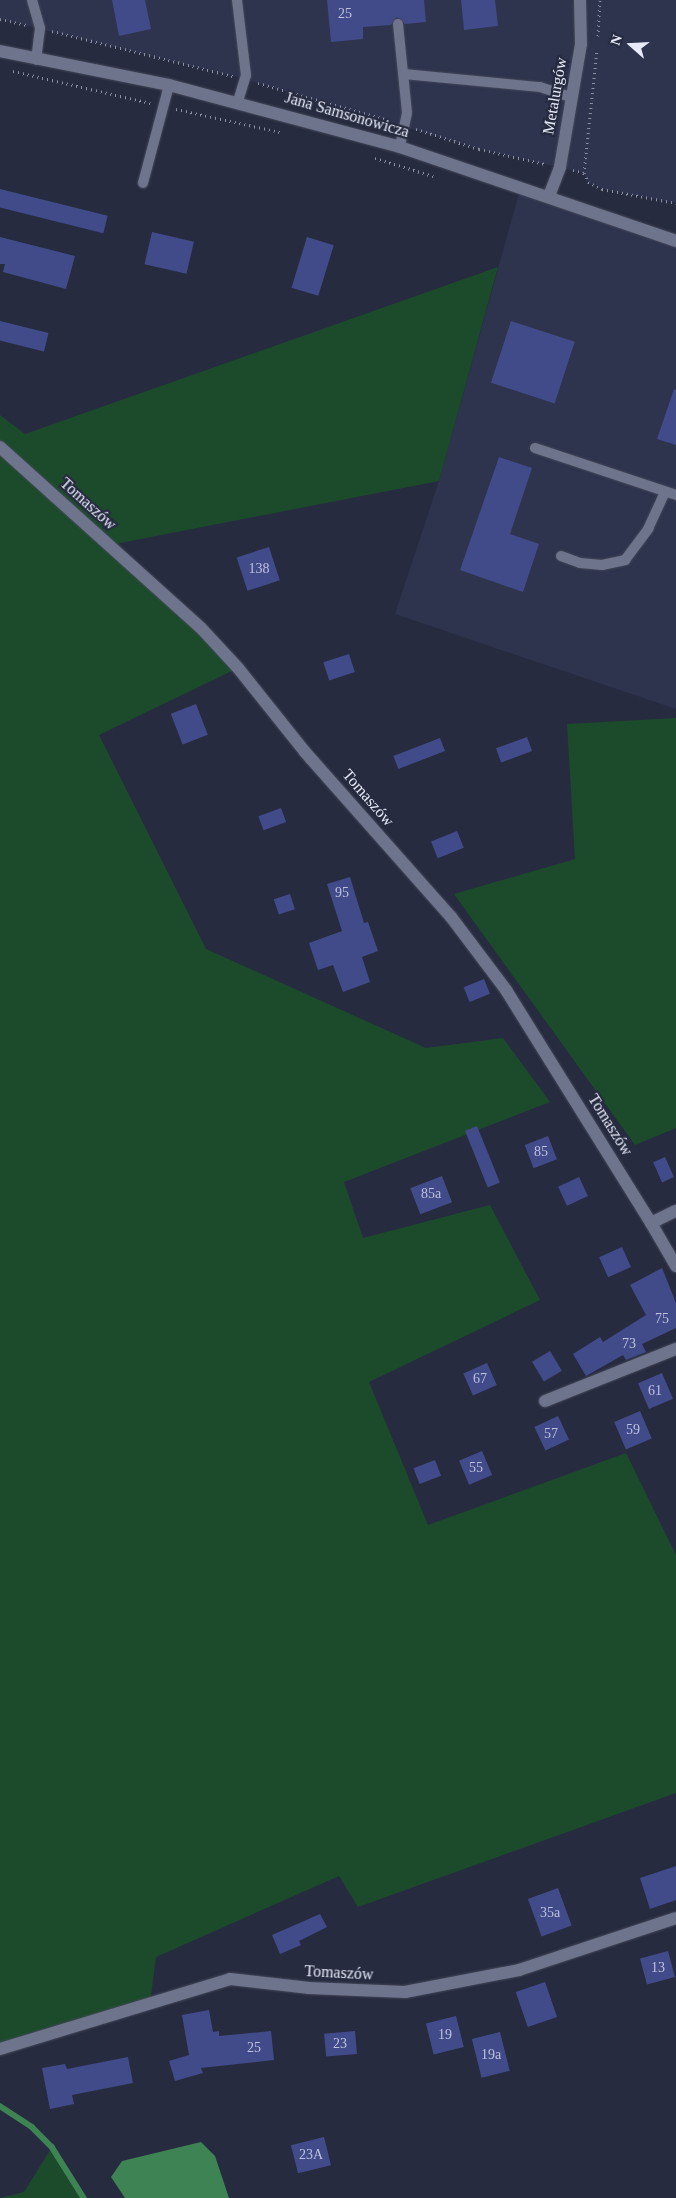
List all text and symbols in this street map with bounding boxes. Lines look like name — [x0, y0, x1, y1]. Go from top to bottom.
house number: 25 — [338, 6, 352, 22]
north arrow — [606, 20, 656, 70]
text: N — [608, 33, 625, 47]
street label: Metalurgów — [539, 56, 571, 136]
street label: Jana Samsonowicza — [283, 88, 411, 142]
street label: Tomaszów — [56, 474, 120, 534]
house number: 138 — [248, 561, 270, 577]
street label: Tomaszów — [338, 766, 398, 830]
house number: 95 — [335, 885, 349, 901]
street label: Tomaszów — [584, 1091, 636, 1159]
house number: 85 — [534, 1144, 548, 1160]
house number: 85a — [421, 1186, 441, 1202]
house number: 75 — [655, 1311, 669, 1327]
house number: 73 — [622, 1336, 636, 1352]
house number: 67 — [473, 1371, 487, 1387]
house number: 61 — [648, 1383, 662, 1399]
house number: 59 — [626, 1422, 640, 1438]
house number: 57 — [544, 1426, 558, 1442]
house number: 55 — [469, 1460, 483, 1476]
house number: 35a — [540, 1905, 560, 1921]
house number: 13 — [651, 1960, 665, 1976]
street label: Tomaszów — [304, 1962, 374, 1984]
house number: 19 — [438, 2027, 452, 2043]
house number: 23 — [333, 2036, 347, 2052]
house number: 25 — [247, 2040, 261, 2056]
house number: 19a — [481, 2047, 501, 2063]
house number: 23A — [299, 2147, 323, 2163]

